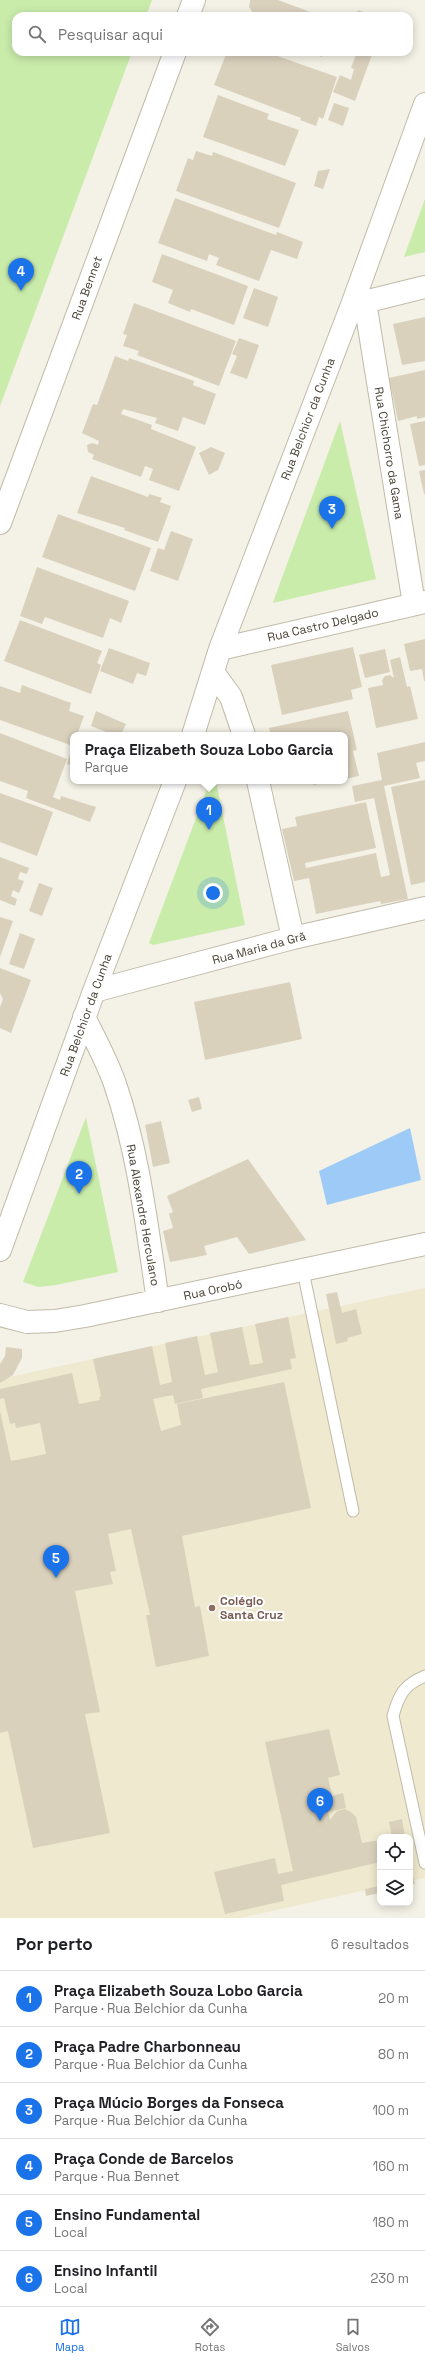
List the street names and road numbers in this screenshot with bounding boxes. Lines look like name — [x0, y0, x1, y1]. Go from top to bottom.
street label: Rua Bennet — [68, 254, 106, 322]
street label: Rua Belchior da Cunha — [277, 355, 339, 482]
street label: Rua Chichorro da Gama — [371, 386, 407, 520]
street label: Rua Castro Delgado — [266, 604, 380, 646]
street label: Rua Maria da Grã — [210, 928, 308, 968]
street label: Rua Belchior da Cunha — [56, 951, 116, 1079]
street label: Rua Alexandre Herculano — [123, 1143, 163, 1287]
street label: Rua Orobó — [182, 1276, 244, 1304]

